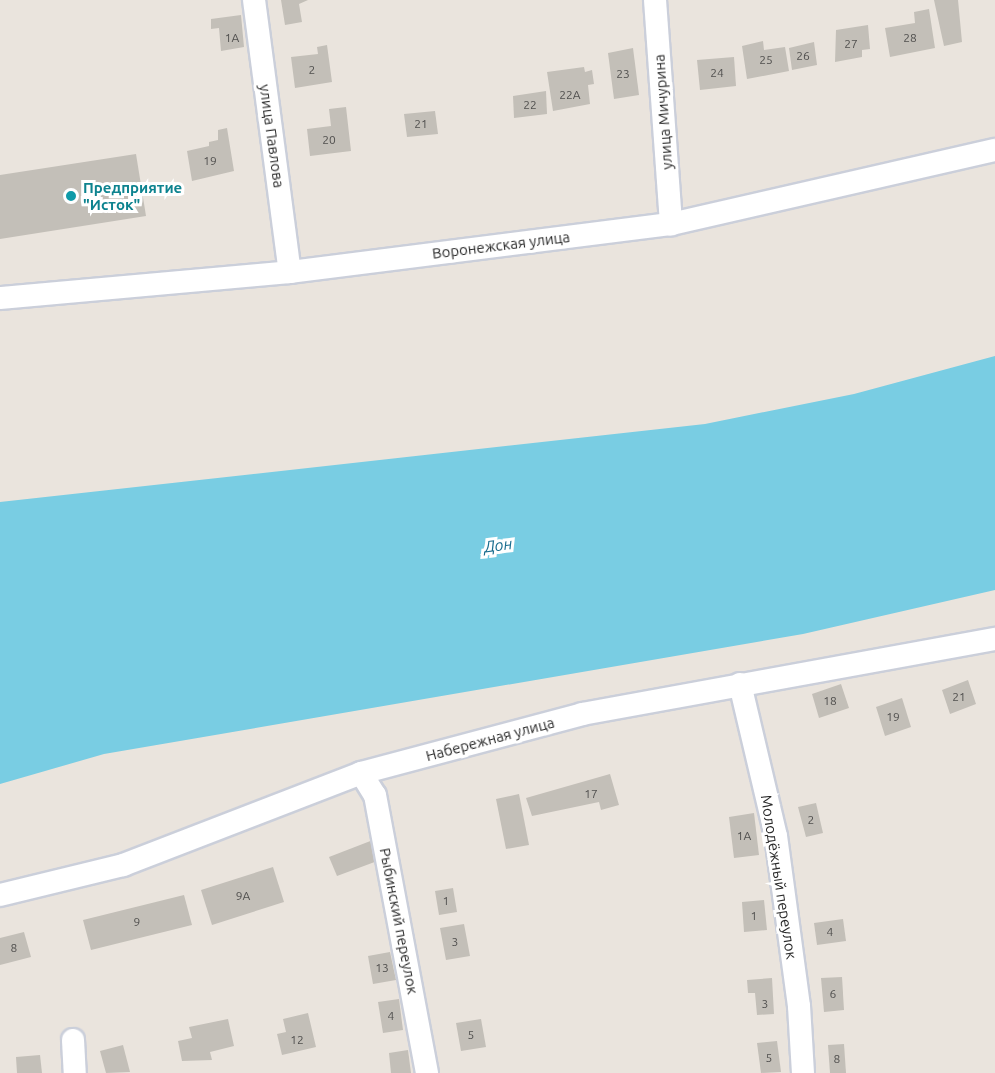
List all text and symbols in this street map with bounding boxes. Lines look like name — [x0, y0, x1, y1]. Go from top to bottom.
house number: 1А — [225, 31, 239, 45]
house number: 28 — [903, 31, 917, 45]
house number: 27 — [844, 37, 858, 51]
house number: 26 — [796, 49, 810, 63]
house number: 25 — [759, 53, 773, 67]
street label: улица Мичурина — [650, 54, 676, 170]
house number: 2 — [309, 63, 315, 77]
house number: 24 — [710, 66, 724, 80]
house number: 23 — [616, 67, 630, 81]
street label: улица Павлова — [256, 83, 288, 189]
house number: 22А — [559, 88, 581, 102]
house number: 22 — [523, 98, 537, 112]
house number: 21 — [414, 117, 428, 131]
house number: 20 — [322, 133, 336, 147]
house number: 19 — [203, 154, 217, 168]
place label: Предприятие "Исток" — [83, 178, 182, 213]
marker: Предприятие "Исток" — [64, 189, 78, 203]
street label: Воронежская улица — [431, 228, 571, 262]
water label: Дон — [483, 534, 513, 556]
house number: 21 — [952, 690, 966, 704]
house number: 18 — [823, 694, 837, 708]
house number: 19 — [886, 710, 900, 724]
street label: Набережная улица — [424, 713, 556, 765]
house number: 17 — [584, 787, 598, 801]
street label: Молодёжный переулок — [757, 794, 801, 960]
house number: 2 — [808, 813, 814, 827]
house number: 1А — [737, 829, 751, 843]
street label: Рыбинский переулок — [376, 846, 422, 996]
house number: 9А — [236, 889, 250, 903]
house number: 1 — [443, 894, 449, 908]
house number: 1 — [751, 909, 757, 923]
house number: 9 — [134, 915, 140, 929]
house number: 4 — [827, 925, 833, 939]
house number: 3 — [452, 935, 458, 949]
house number: 8 — [11, 941, 17, 955]
house number: 13 — [375, 961, 389, 975]
house number: 6 — [830, 987, 836, 1001]
house number: 3 — [762, 997, 768, 1011]
house number: 4 — [388, 1009, 394, 1023]
house number: 5 — [468, 1028, 474, 1042]
house number: 12 — [290, 1033, 304, 1047]
house number: 5 — [766, 1051, 772, 1065]
house number: 8 — [834, 1052, 840, 1066]

